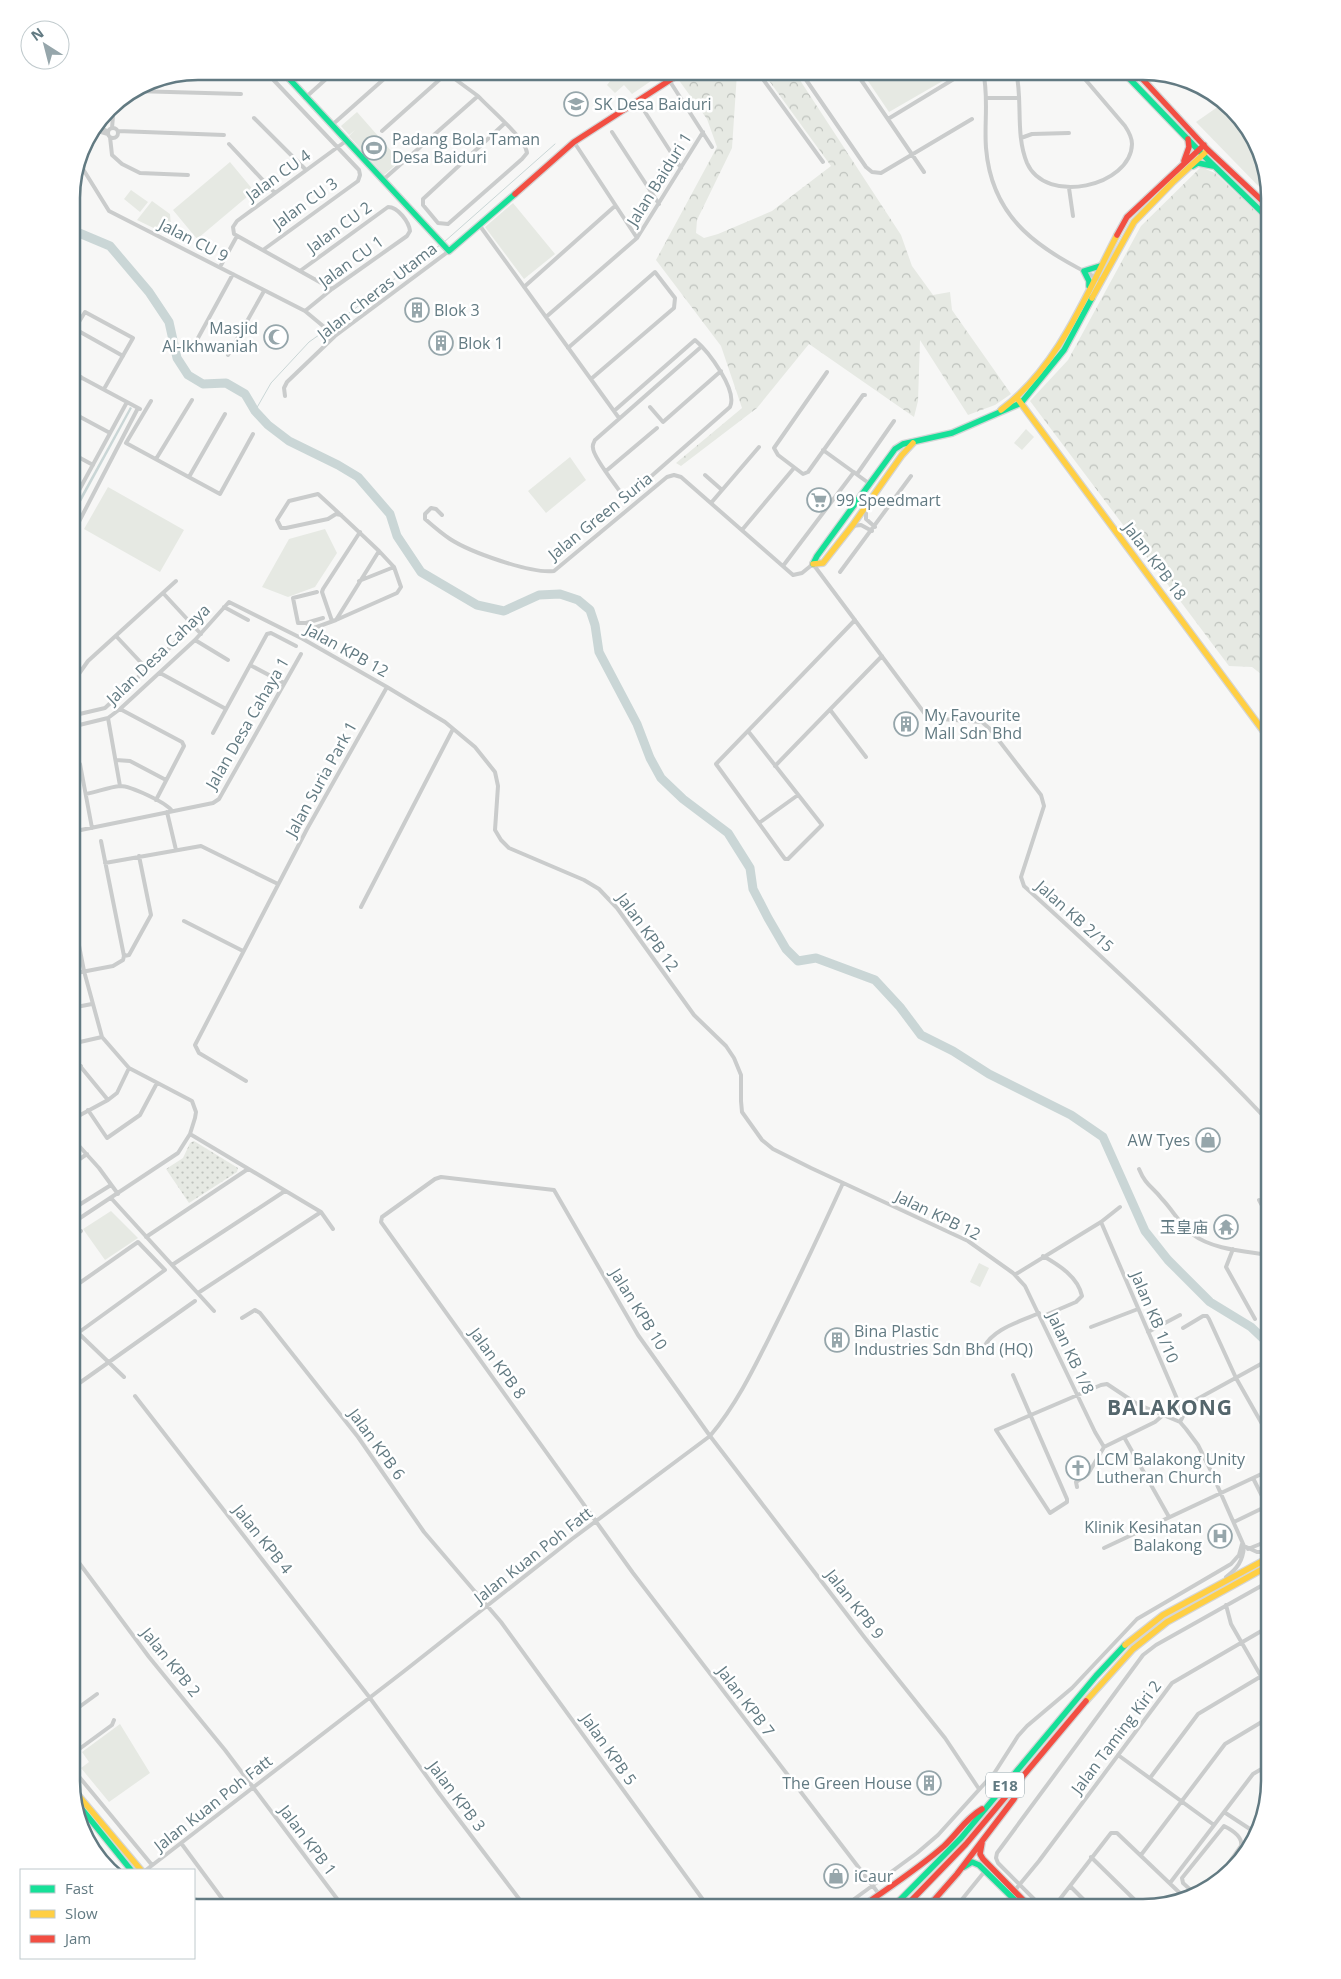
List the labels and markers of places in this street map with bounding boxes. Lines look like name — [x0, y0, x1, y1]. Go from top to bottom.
school or university icon: SK Desa Baiduri — [563, 91, 589, 117]
place label: SK Desa Baiduri — [594, 93, 711, 115]
place label: Padang Bola Taman Desa Baiduri — [392, 128, 540, 168]
sports icon: Padang Bola Taman Desa Baiduri — [361, 135, 387, 161]
building icon: Blok 3 — [404, 297, 430, 323]
place label: Blok 3 — [434, 299, 480, 321]
place label: Masjid Al-Ikhwaniah — [162, 317, 258, 357]
mosque icon: Masjid Al-Ikhwaniah — [263, 324, 289, 350]
building icon: Blok 1 — [428, 330, 454, 356]
place label: Blok 1 — [458, 332, 504, 354]
supermarket icon: 99 Speedmart — [806, 487, 832, 513]
place label: 99 Speedmart — [836, 489, 941, 511]
place label: My Favourite Mall Sdn Bhd — [924, 704, 1022, 744]
building icon: My Favourite Mall Sdn Bhd — [893, 711, 919, 737]
shop icon: AW Tyes — [1195, 1127, 1221, 1153]
place label: AW Tyes — [1128, 1129, 1190, 1151]
temple icon: 玉皇庙 — [1213, 1214, 1239, 1240]
place label: 玉皇庙 — [1160, 1216, 1208, 1238]
place label: Bina Plastic Industries Sdn Bhd (HQ) — [854, 1320, 1033, 1360]
building icon: Bina Plastic Industries Sdn Bhd (HQ) — [824, 1327, 850, 1353]
place label: LCM Balakong Unity Lutheran Church — [1096, 1448, 1246, 1488]
church icon: LCM Balakong Unity Lutheran Church — [1065, 1455, 1091, 1481]
place label: Klinik Kesihatan Balakong — [1084, 1516, 1202, 1556]
hospital icon: Klinik Kesihatan Balakong — [1207, 1523, 1233, 1549]
building icon: The Green House — [916, 1770, 942, 1796]
place label: The Green House — [782, 1772, 912, 1794]
shop icon: iCaur — [823, 1863, 849, 1889]
place label: iCaur — [854, 1865, 894, 1887]

